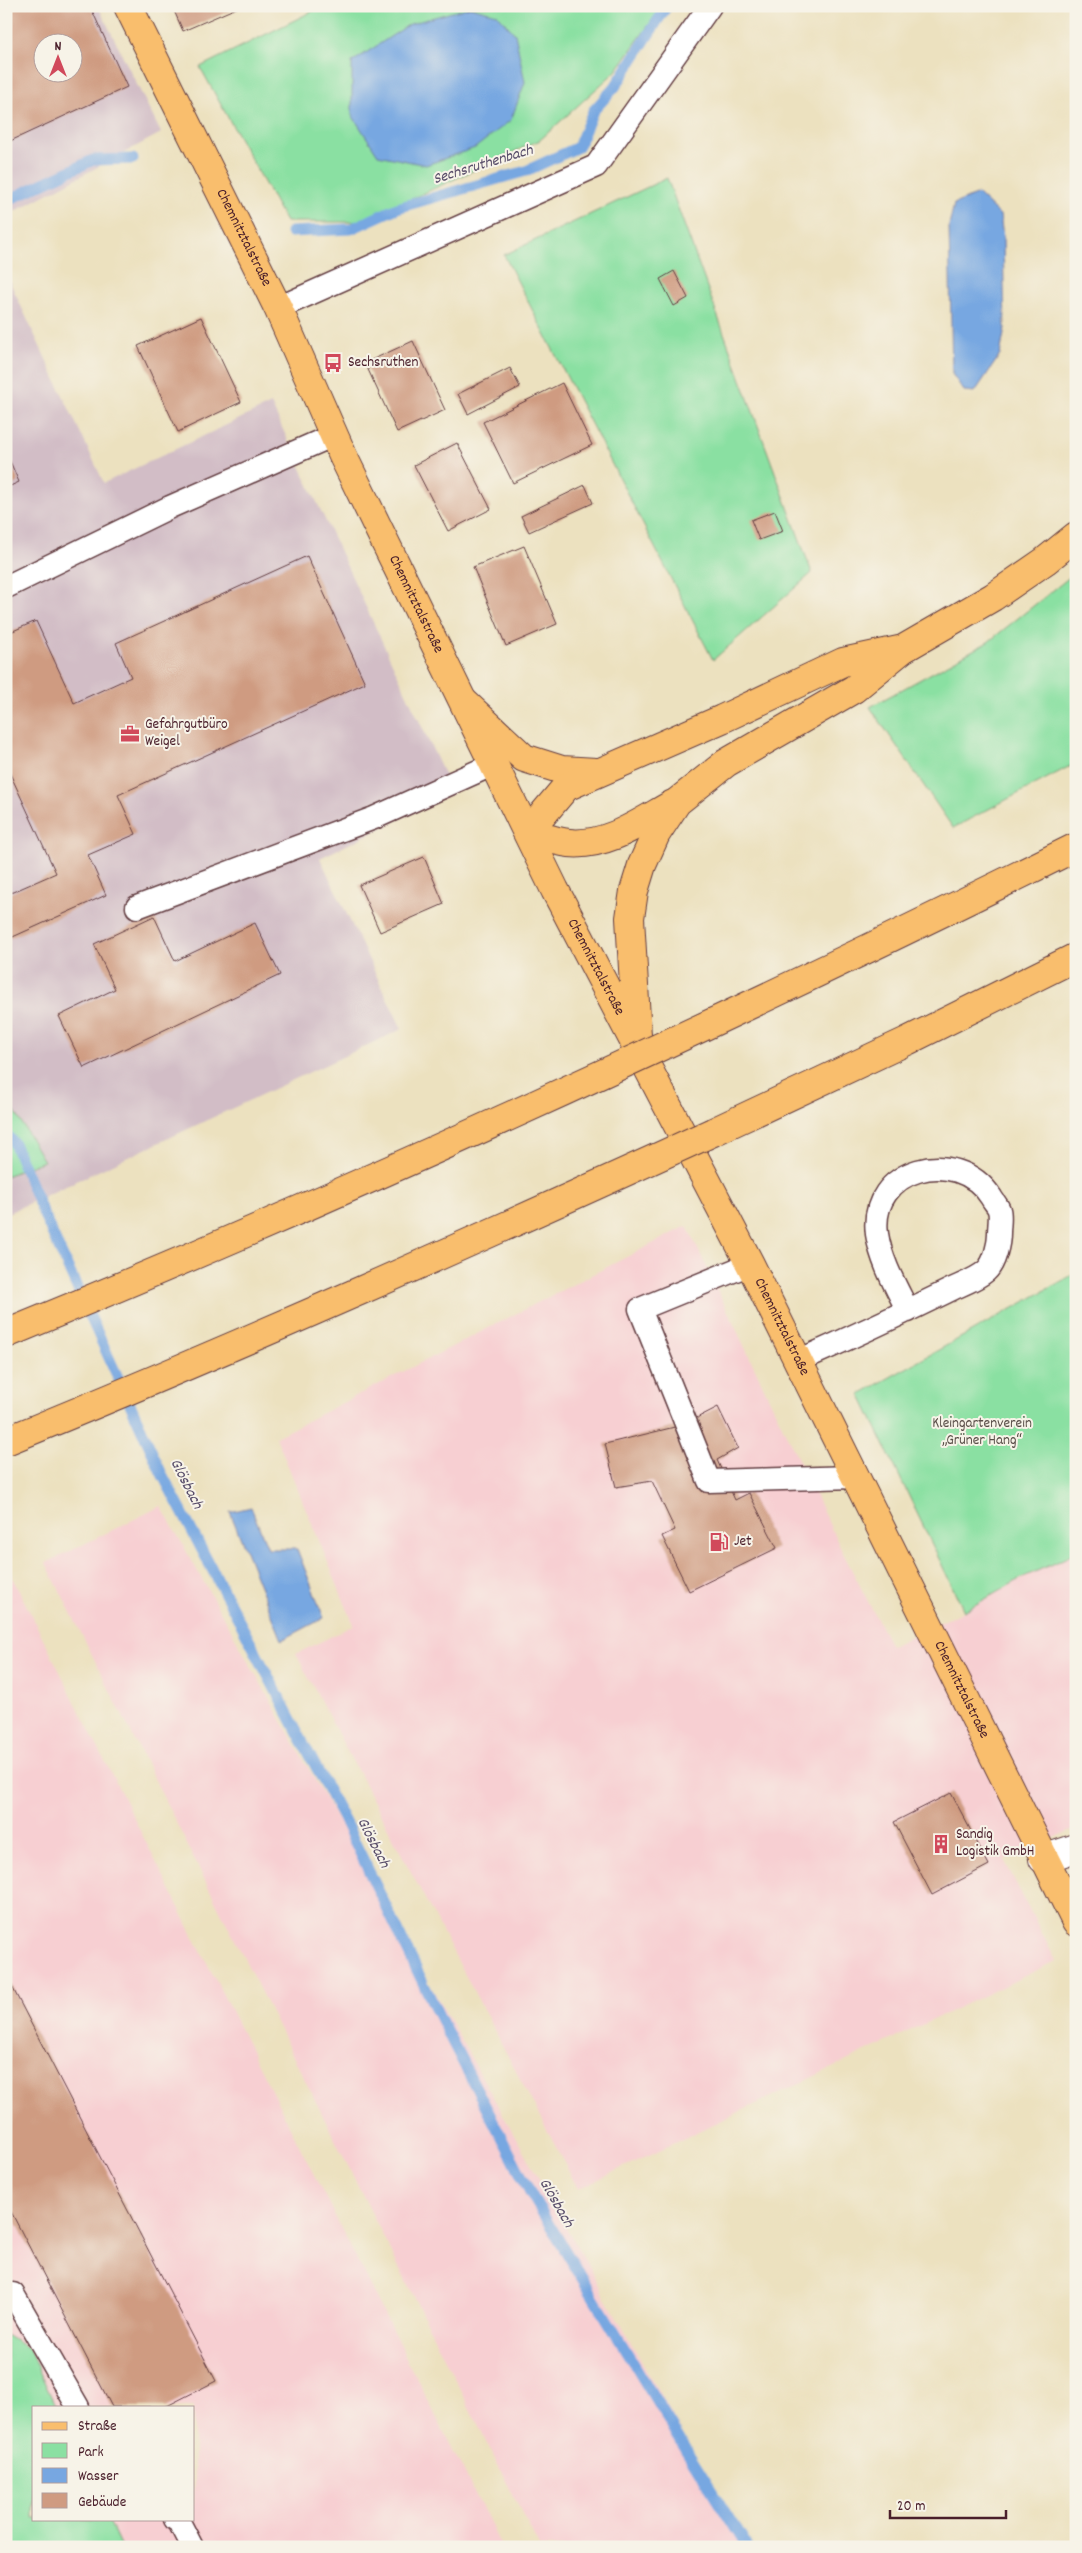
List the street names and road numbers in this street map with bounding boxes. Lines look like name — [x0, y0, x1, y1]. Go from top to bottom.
street label: Chemnitztalstraße — [210, 185, 277, 291]
street label: Chemnitztalstraße — [382, 552, 449, 657]
street label: Chemnitztalstraße — [561, 915, 630, 1020]
street label: Chemnitztalstraße — [748, 1274, 815, 1380]
street label: Chemnitztalstraße — [928, 1637, 995, 1743]

